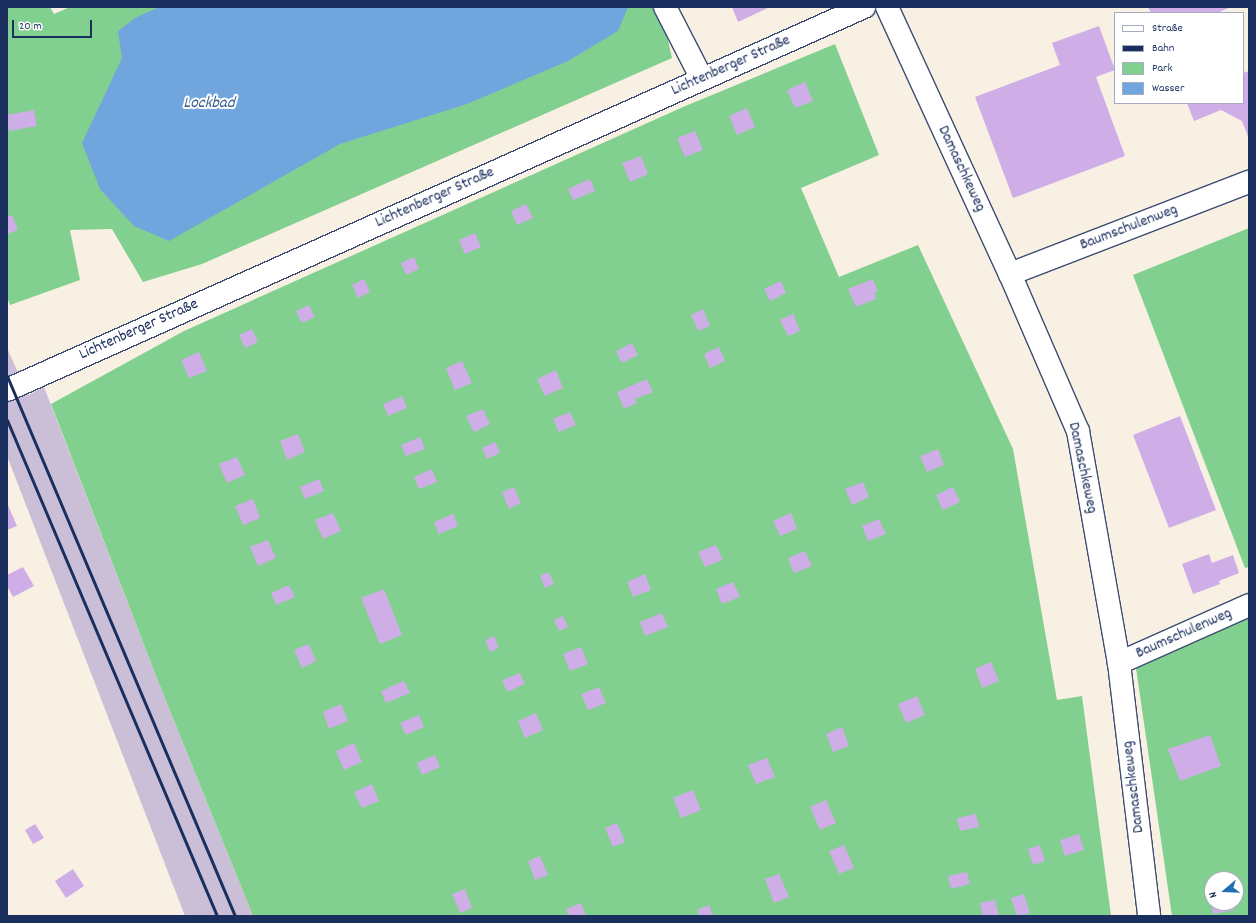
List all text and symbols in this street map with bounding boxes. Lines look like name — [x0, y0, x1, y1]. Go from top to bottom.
scale bar — [14, 12, 94, 38]
legend — [1114, 12, 1244, 104]
text: 20 m — [19, 18, 42, 35]
text: Straße — [1152, 20, 1183, 37]
street label: Lichtenberger Straße — [669, 31, 793, 101]
text: Bahn — [1152, 40, 1174, 57]
text: Park — [1152, 60, 1172, 77]
text: Wasser — [1152, 80, 1184, 97]
water label: Lockbad — [183, 95, 235, 115]
street label: Damaschkeweg — [933, 123, 989, 215]
street label: Lichtenberger Straße — [373, 163, 497, 233]
street label: Baumschulenweg — [1077, 201, 1181, 255]
street label: Lichtenberger Straße — [77, 295, 201, 365]
street label: Damaschkeweg — [1063, 421, 1101, 515]
street label: Baumschulenweg — [1133, 604, 1235, 664]
street label: Damaschkeweg — [1119, 740, 1149, 834]
north arrow — [1204, 871, 1244, 911]
text: N — [1205, 889, 1222, 900]

